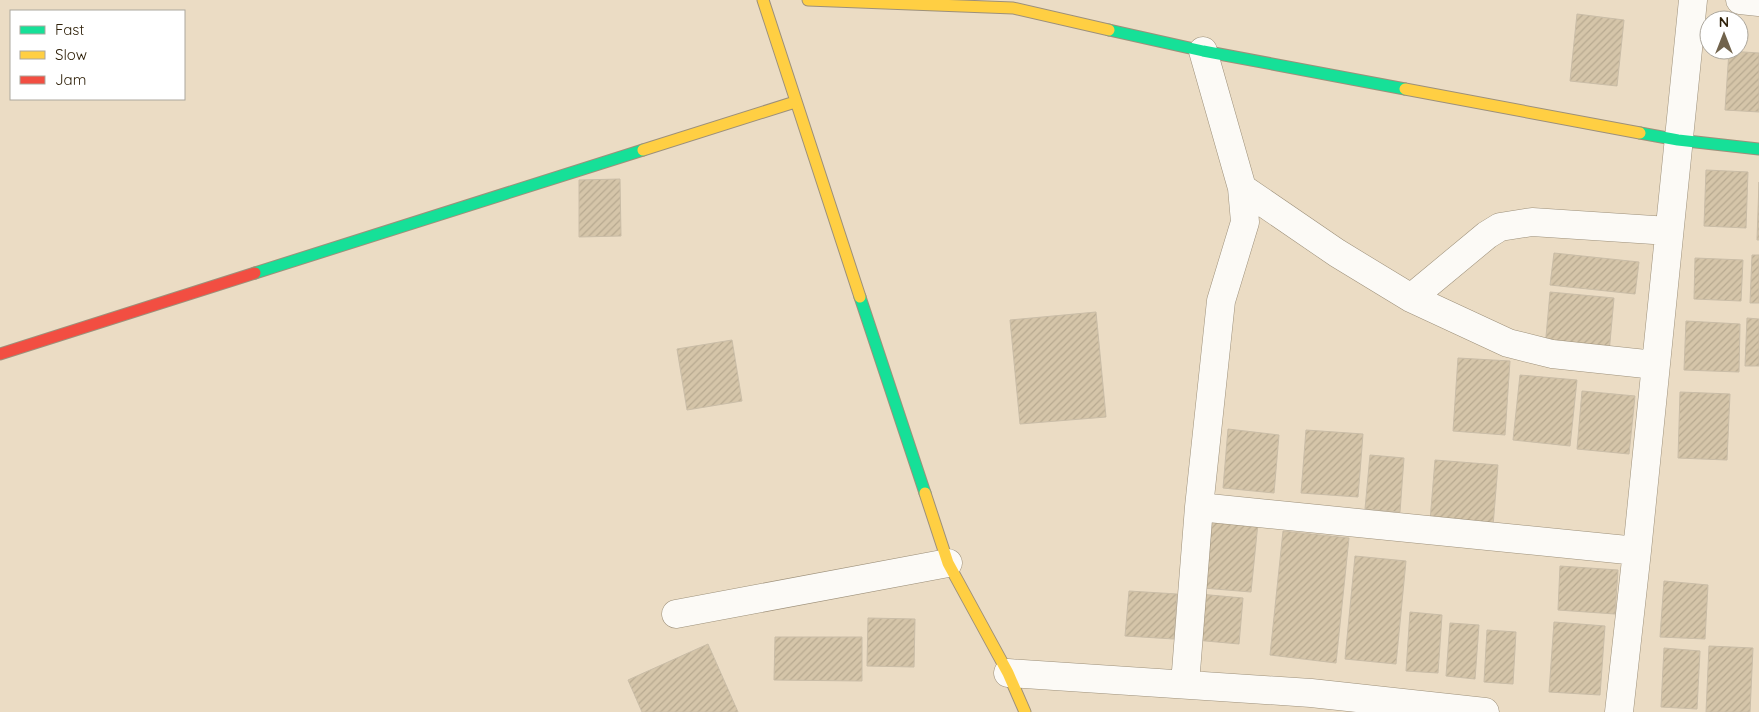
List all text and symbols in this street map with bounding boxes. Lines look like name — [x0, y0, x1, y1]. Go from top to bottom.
legend — [10, 10, 185, 100]
north arrow — [1699, 10, 1749, 60]
text: N — [1719, 13, 1729, 31]
text: Fast — [55, 20, 84, 39]
text: Slow — [55, 45, 87, 64]
text: Jam — [55, 70, 86, 89]

